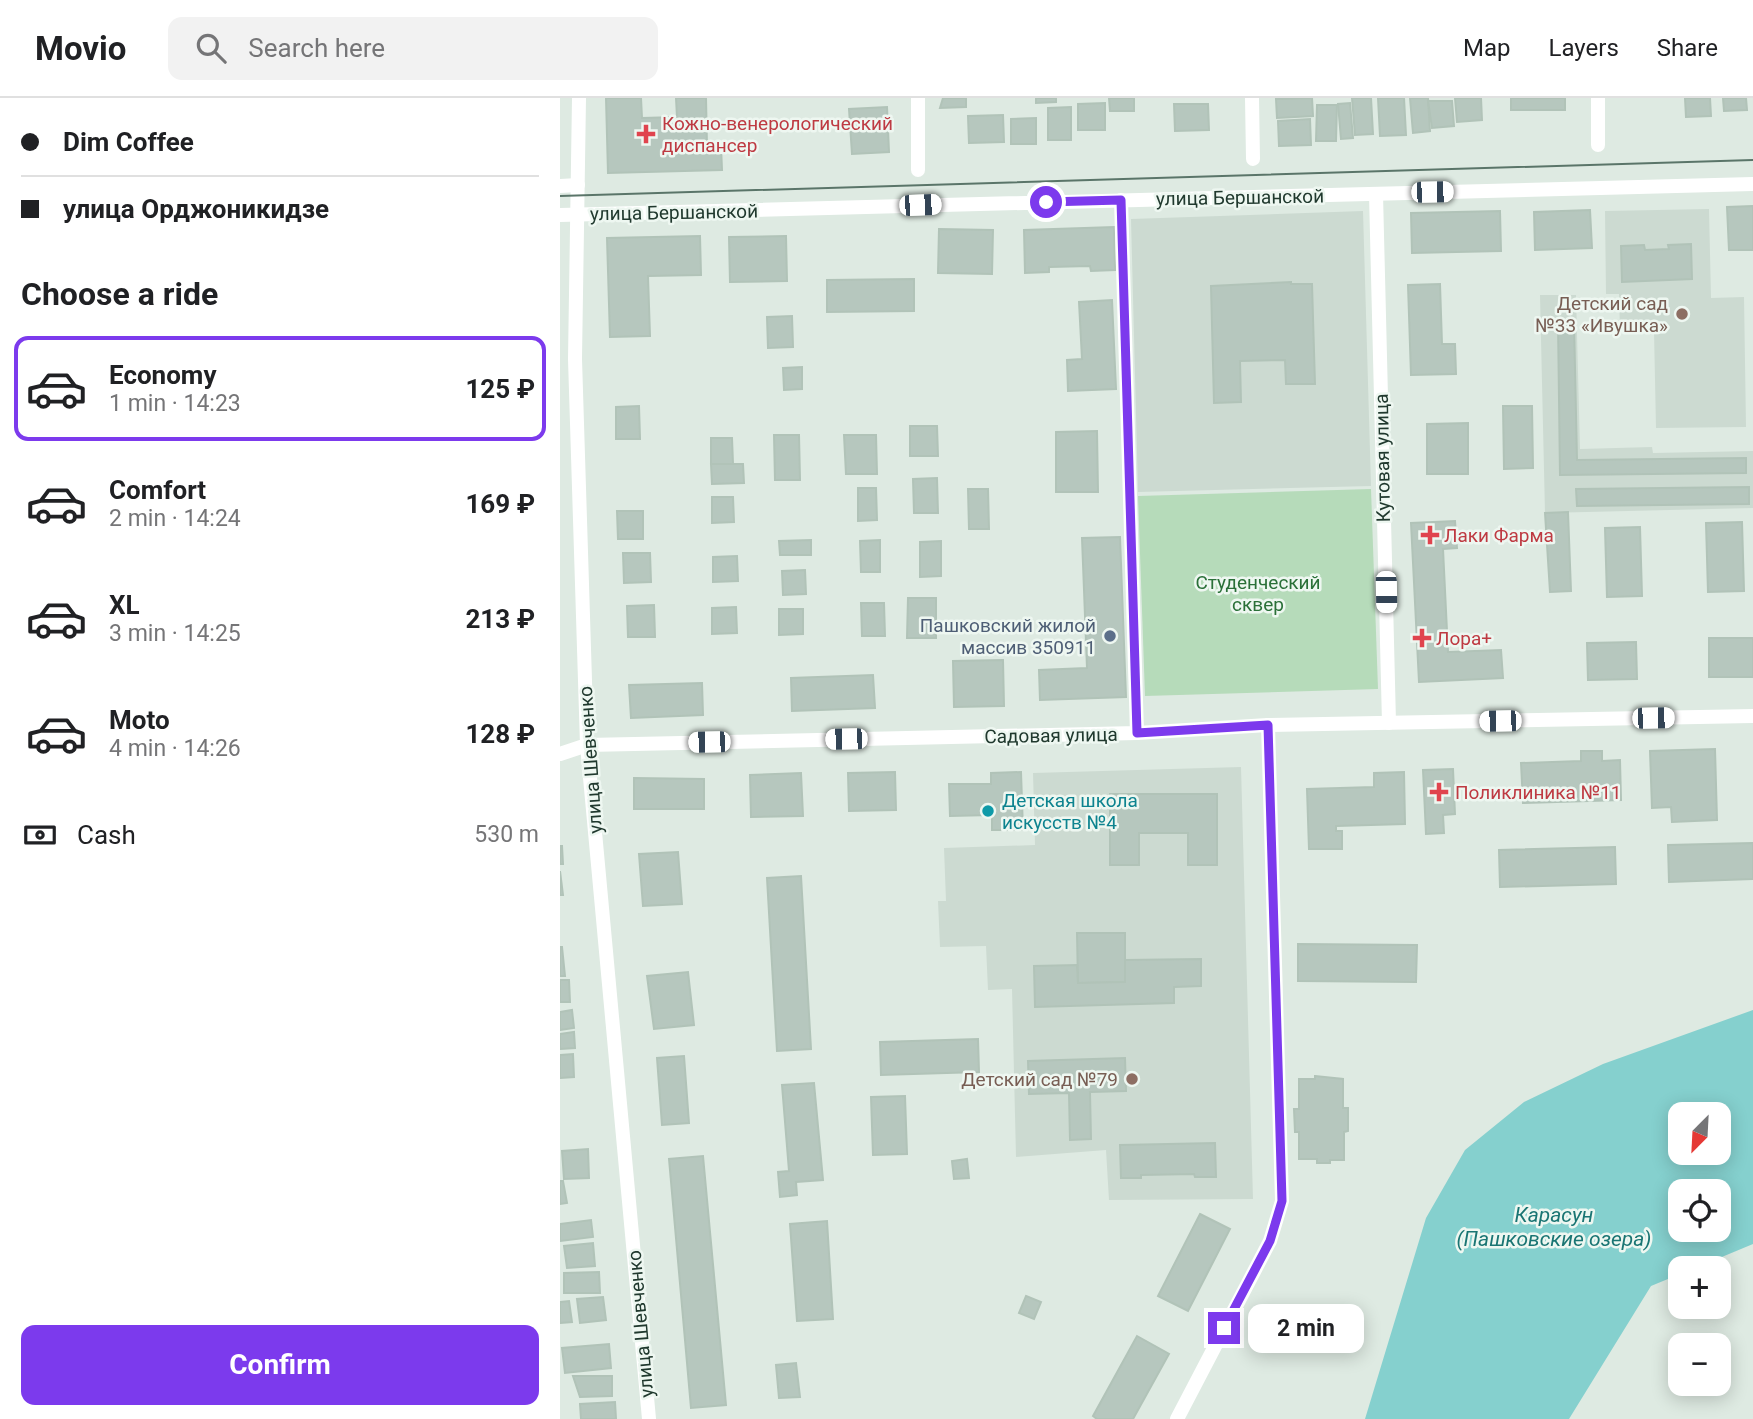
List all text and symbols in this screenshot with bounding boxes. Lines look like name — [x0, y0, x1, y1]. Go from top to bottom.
search box — [168, 17, 658, 80]
text: Movio — [35, 29, 126, 68]
icon: search — [192, 29, 230, 67]
text: Search here — [248, 33, 385, 63]
text: Map — [1463, 34, 1511, 62]
text: Layers — [1549, 34, 1619, 62]
text: Share — [1657, 34, 1718, 62]
place label: Кожно-венерологический диспансер — [662, 112, 893, 157]
marker: Кожно-венерологический диспансер — [636, 124, 656, 144]
text: Dim Coffee — [63, 127, 194, 157]
car — [1411, 181, 1454, 203]
street label: улица Бершанской — [1156, 185, 1324, 210]
route start — [1030, 186, 1062, 218]
text: улица Орджоникидзе — [63, 194, 329, 224]
car — [899, 194, 942, 216]
street label: улица Бершанской — [590, 200, 758, 225]
text: Choose a ride — [21, 275, 218, 313]
place label: Детский сад №33 «Ивушка» — [1535, 292, 1668, 337]
marker: Детский сад №33 «Ивушка» — [1674, 306, 1690, 322]
icon: car — [25, 357, 88, 420]
text: Economy — [109, 360, 216, 390]
text: 125 ₽ — [465, 374, 535, 404]
text: 1 min · 14:23 — [109, 390, 241, 417]
street label: Кутовая улица — [1370, 393, 1395, 523]
icon: car — [25, 472, 88, 535]
text: Comfort — [109, 475, 206, 505]
text: 169 ₽ — [465, 489, 535, 519]
text: 2 min · 14:24 — [109, 505, 241, 532]
place label: Лаки Фарма — [1444, 524, 1554, 547]
marker: Лаки Фарма — [1422, 527, 1438, 543]
park label: Студенческий сквер — [1195, 571, 1321, 616]
car — [1376, 571, 1397, 613]
icon: car — [25, 587, 88, 650]
text: XL — [109, 590, 140, 620]
text: 213 ₽ — [465, 604, 535, 634]
place label: Пашковский жилой массив 350911 — [920, 614, 1096, 659]
text: 3 min · 14:25 — [109, 620, 241, 647]
place label: Лора+ — [1436, 627, 1492, 650]
marker: Пашковский жилой массив 350911 — [1102, 628, 1118, 644]
marker: Лора+ — [1414, 630, 1430, 646]
street label: улица Шевченко — [574, 685, 607, 835]
icon: car — [25, 702, 88, 765]
text: Moto — [109, 705, 170, 735]
car — [1632, 707, 1675, 729]
car — [1479, 710, 1522, 732]
text: 128 ₽ — [465, 719, 535, 749]
street label: Садовая улица — [984, 723, 1118, 748]
car — [825, 728, 868, 750]
car — [688, 731, 731, 753]
text: 4 min · 14:26 — [109, 735, 241, 762]
place label: Поликлиника №11 — [1455, 781, 1622, 804]
marker: Поликлиника №11 — [1429, 782, 1449, 802]
place label: Детская школа искусств №4 — [1002, 789, 1138, 834]
marker: Детская школа искусств №4 — [980, 803, 996, 819]
icon: cash — [21, 816, 59, 854]
text: Cash — [77, 820, 136, 850]
text: 530 m — [474, 821, 539, 848]
place label: Детский сад №79 — [961, 1068, 1118, 1091]
marker: Детский сад №79 — [1124, 1071, 1140, 1087]
north arrow — [1668, 1102, 1731, 1166]
map controls — [1668, 1102, 1731, 1396]
button: locate — [1668, 1179, 1731, 1242]
water label: Карасун (Пашковские озера) — [1457, 1203, 1651, 1251]
street label: улица Шевченко — [623, 1249, 658, 1399]
button: + — [1668, 1256, 1731, 1319]
callout: 2 min — [1248, 1304, 1364, 1352]
route end — [1208, 1312, 1240, 1344]
text: 2 min — [1277, 1315, 1335, 1342]
button: Confirm — [21, 1325, 539, 1405]
button: − — [1668, 1333, 1731, 1396]

